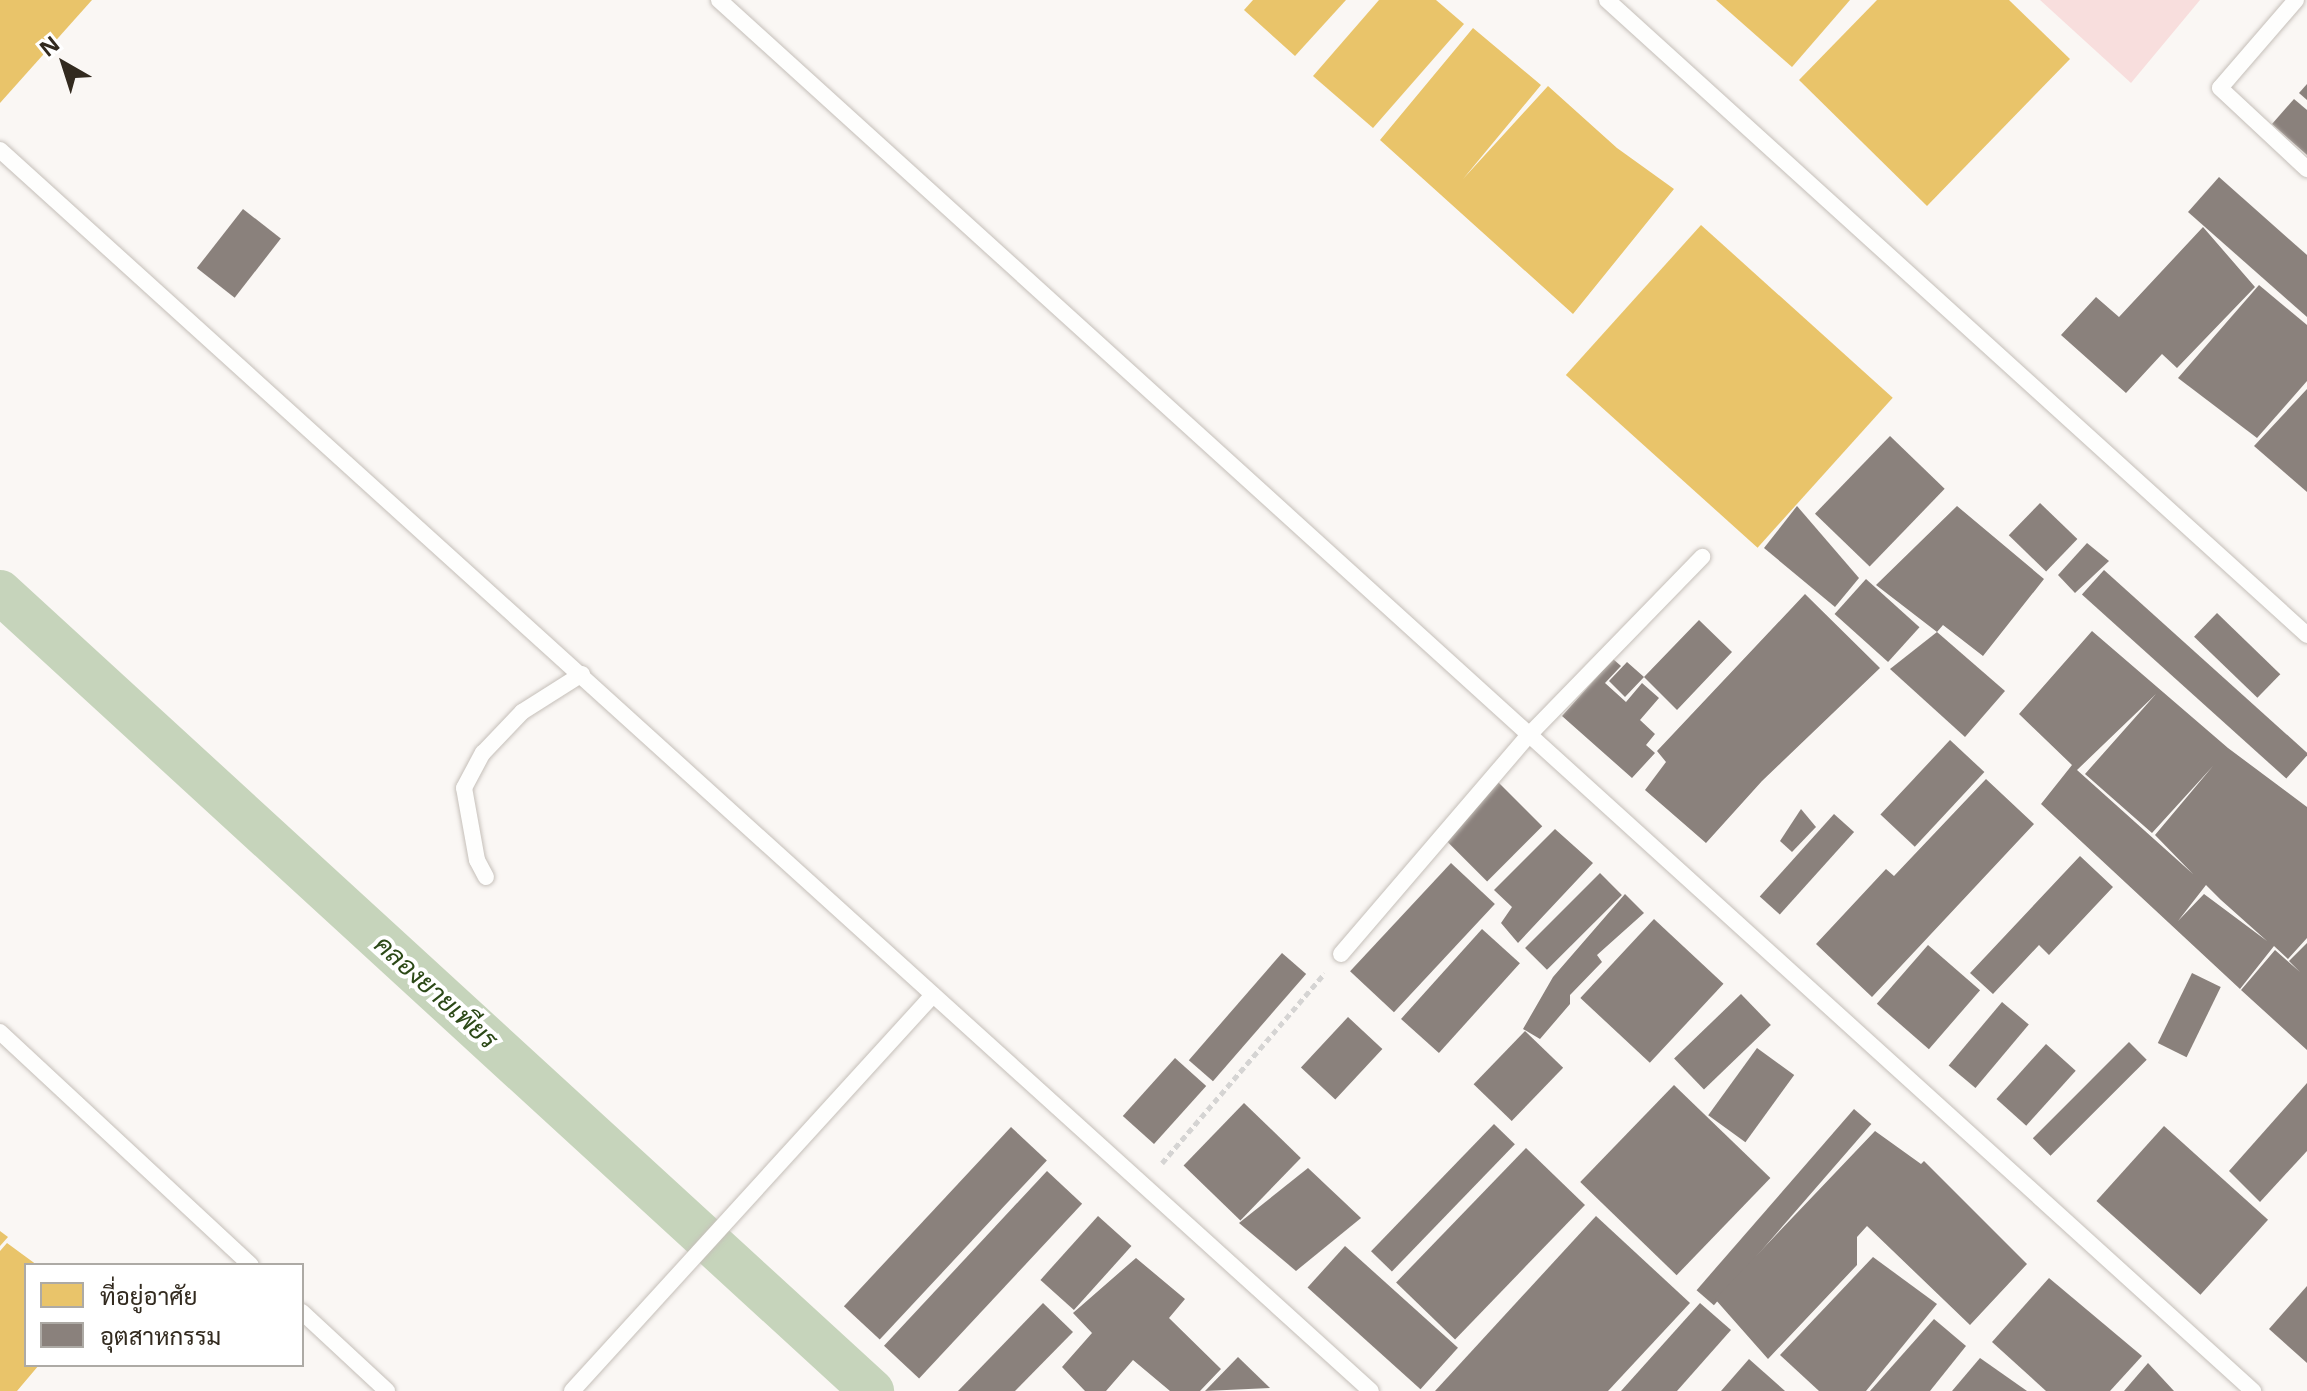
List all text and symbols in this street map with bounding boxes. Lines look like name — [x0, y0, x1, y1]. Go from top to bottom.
north arrow — [24, 24, 104, 104]
text: N — [32, 28, 65, 63]
water label: คลองยายเพียร — [368, 929, 504, 1055]
legend — [24, 1263, 304, 1367]
text: ที่อยู่อาศัย — [100, 1279, 198, 1312]
text: อุตสาหกรรม — [100, 1319, 221, 1352]

